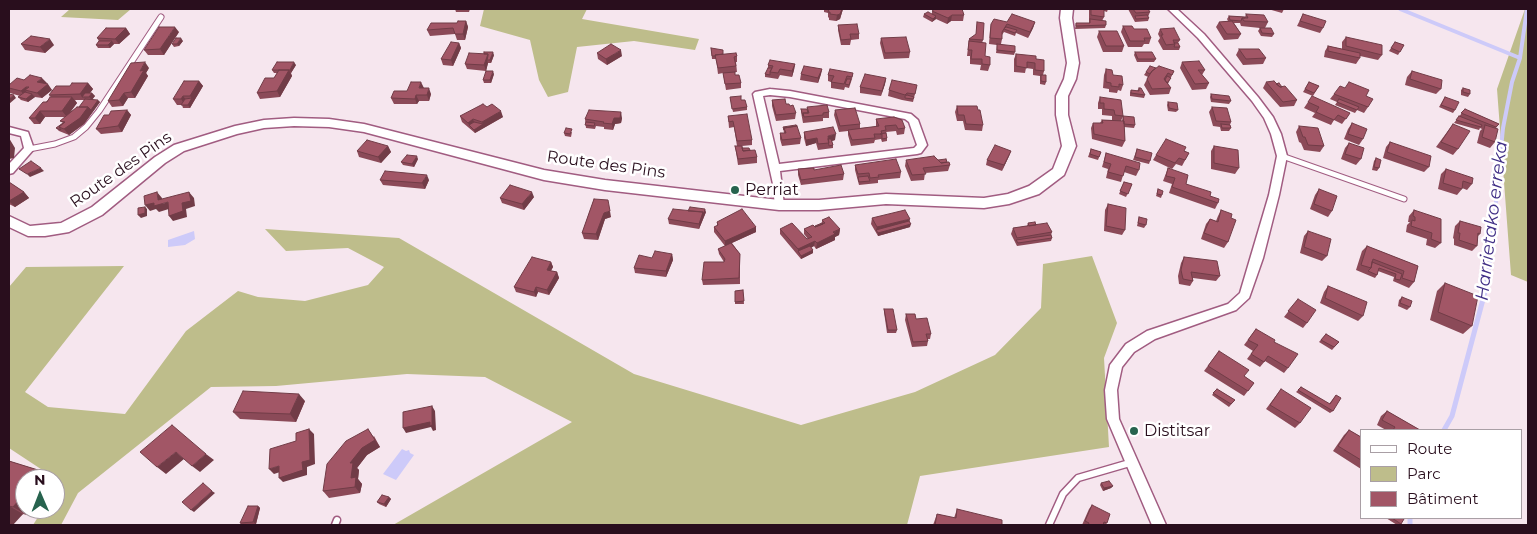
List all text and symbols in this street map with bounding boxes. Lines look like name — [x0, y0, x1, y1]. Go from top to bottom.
street label: Route des Pins — [67, 128, 175, 212]
water label: Harrietako erreka — [1471, 140, 1513, 302]
street label: Route des Pins — [546, 147, 666, 183]
place label: Perriat — [745, 180, 799, 200]
marker: Perriat — [729, 184, 741, 196]
place label: Distitsar — [1144, 421, 1210, 441]
marker: Distitsar — [1128, 425, 1140, 437]
legend — [1360, 429, 1522, 519]
text: Route — [1407, 439, 1452, 458]
text: Parc — [1407, 464, 1441, 483]
north arrow — [15, 469, 65, 519]
text: N — [34, 471, 46, 489]
text: Bâtiment — [1407, 489, 1479, 508]

